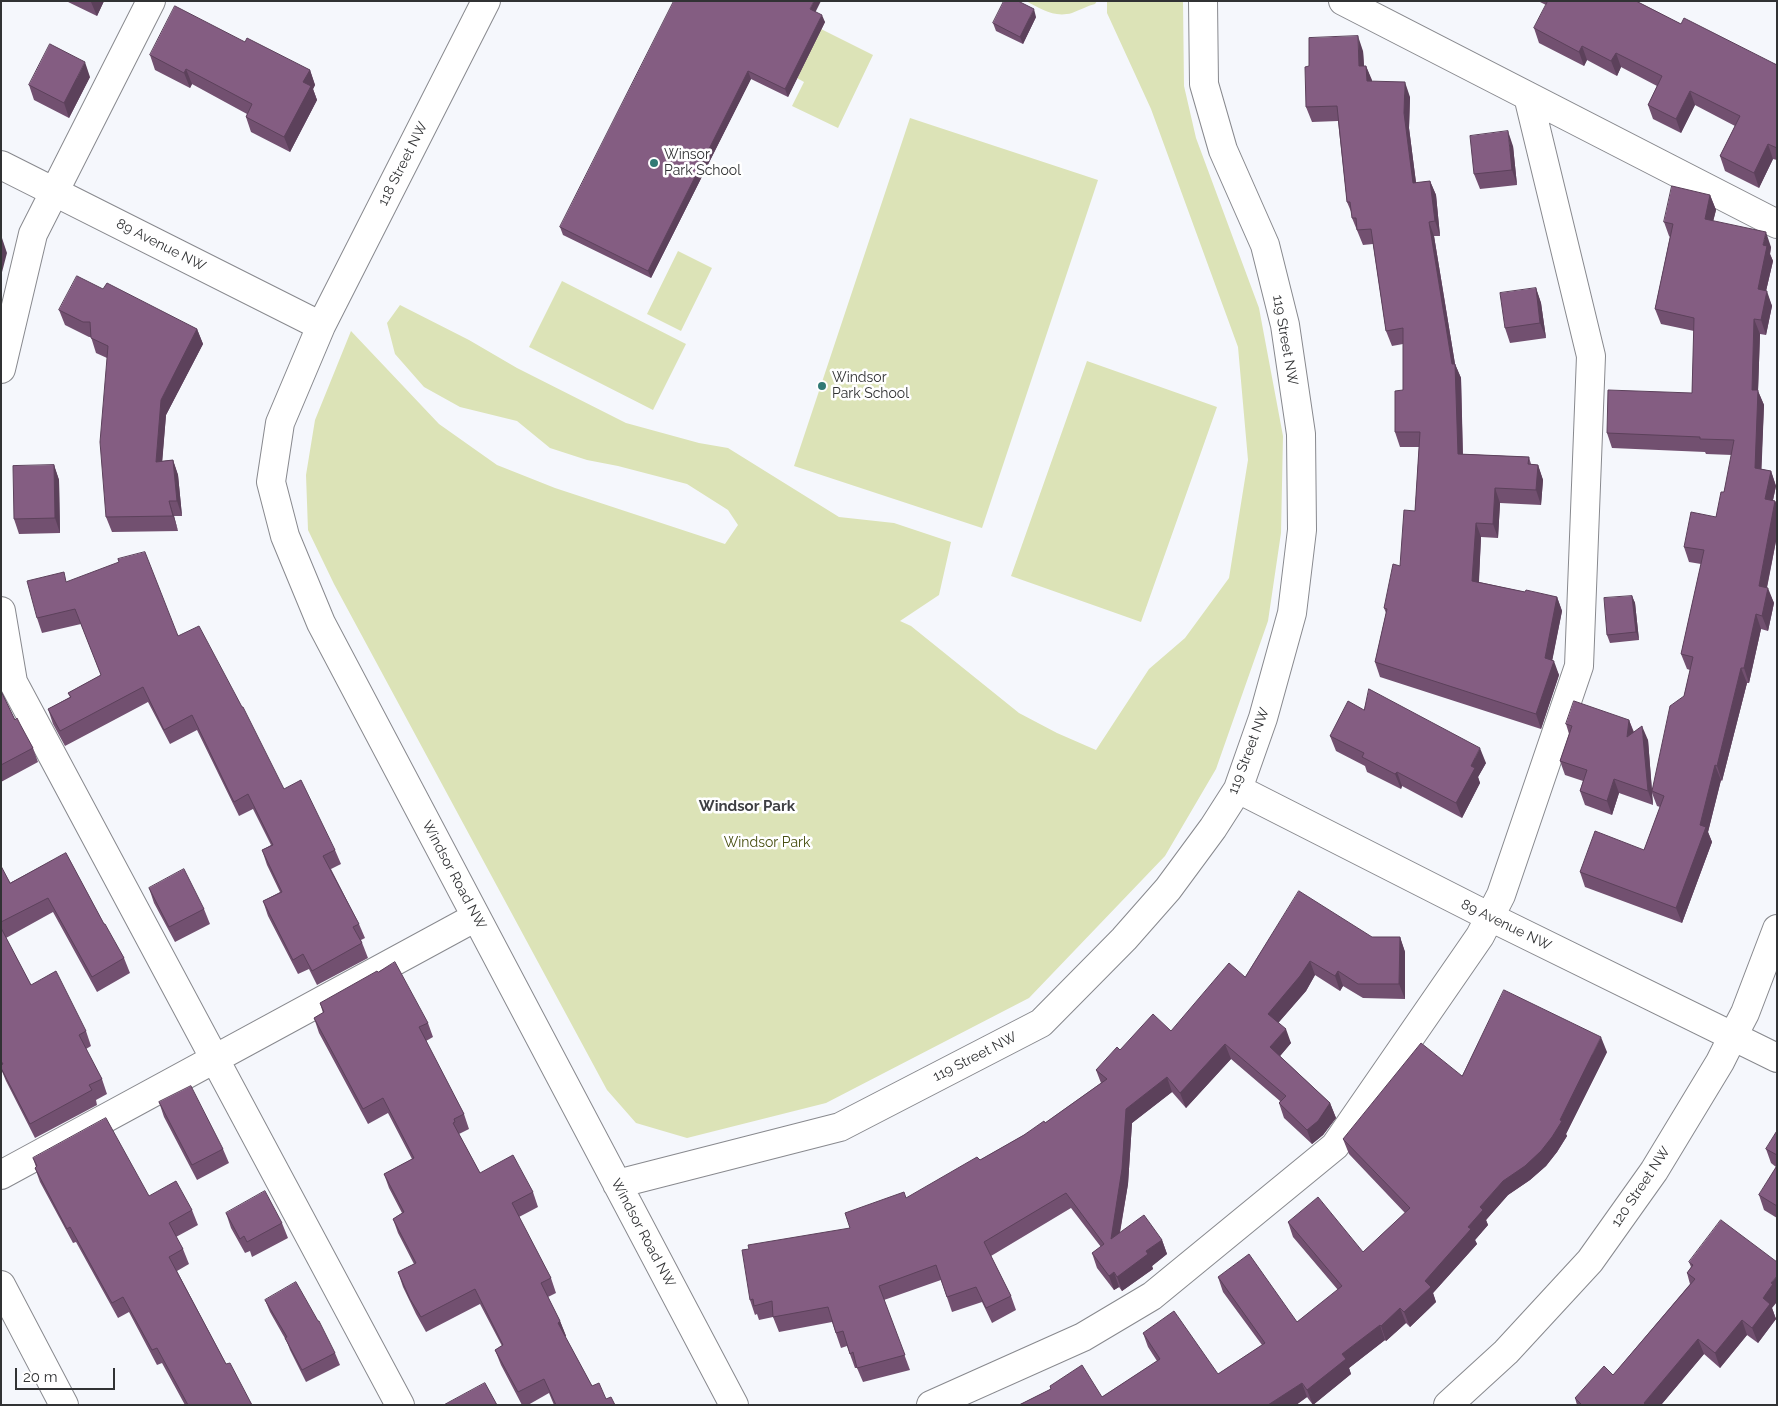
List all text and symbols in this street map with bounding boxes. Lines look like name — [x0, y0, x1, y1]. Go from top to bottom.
street label: 118 Street NW — [375, 119, 431, 209]
place label: Winsor Park School — [664, 147, 741, 180]
marker: Winsor Park School — [648, 157, 660, 169]
street label: 89 Avenue NW — [113, 215, 209, 275]
street label: 119 Street NW — [1269, 293, 1301, 387]
place label: Windsor Park School — [832, 370, 909, 402]
marker: Windsor Park School — [816, 380, 828, 392]
street label: 119 Street NW — [1225, 705, 1273, 797]
district label: Windsor Park — [699, 797, 795, 815]
street label: Windsor Road NW — [418, 818, 490, 932]
park label: Windsor Park — [724, 835, 810, 851]
street label: 89 Avenue NW — [1458, 896, 1554, 954]
street label: 119 Street NW — [930, 1029, 1020, 1085]
street label: 120 Street NW — [1608, 1144, 1674, 1230]
street label: Windsor Road NW — [607, 1176, 679, 1290]
scale bar — [18, 1358, 118, 1390]
text: 20 m — [23, 1368, 58, 1386]

